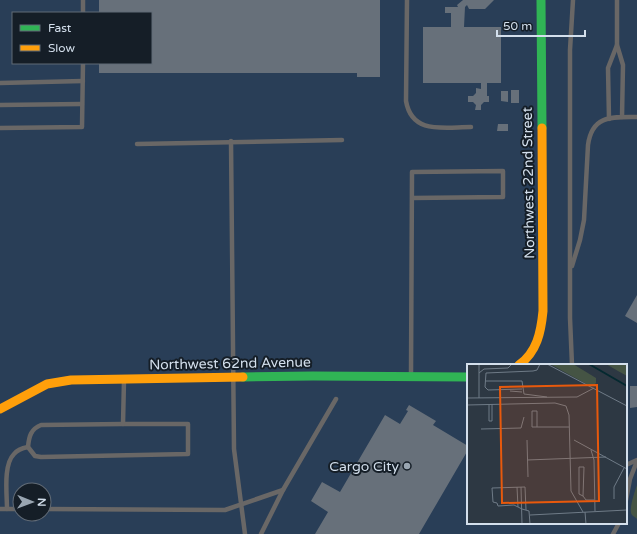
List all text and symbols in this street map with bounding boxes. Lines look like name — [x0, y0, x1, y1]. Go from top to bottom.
legend — [12, 12, 152, 64]
scale bar — [497, 12, 585, 38]
text: 50 m — [503, 19, 532, 33]
text: Fast — [48, 21, 72, 35]
text: Slow — [48, 41, 75, 55]
street label: Northwest 22nd Street — [519, 106, 538, 259]
street label: Northwest 62nd Avenue — [149, 354, 311, 373]
inset map — [467, 364, 627, 524]
place label: Cargo City — [329, 458, 399, 475]
marker: Cargo City — [402, 461, 412, 471]
north arrow — [12, 482, 52, 522]
text: N — [35, 498, 48, 507]

